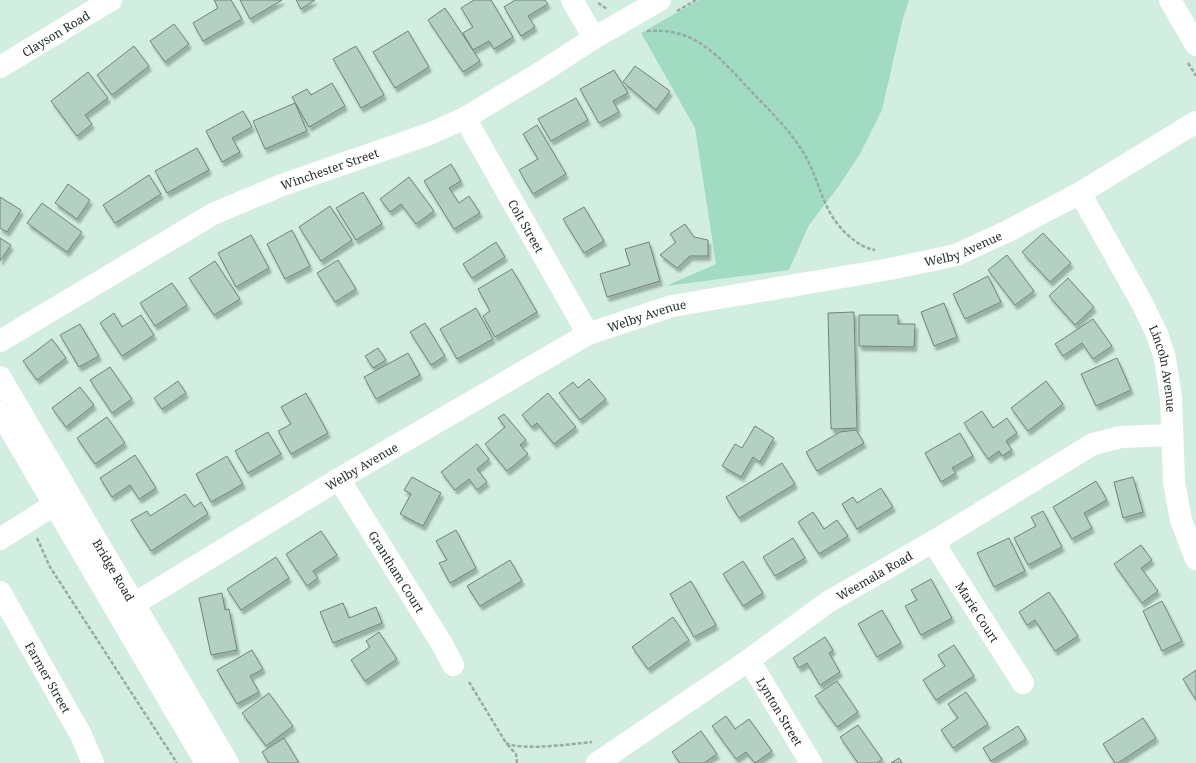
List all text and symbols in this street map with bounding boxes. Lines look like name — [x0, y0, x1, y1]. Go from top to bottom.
street label: Clayson Road — [18, 6, 93, 60]
street label: Winchester Street — [278, 144, 381, 193]
street label: Colt Street — [504, 196, 548, 256]
street label: Welby Avenue — [923, 226, 1005, 270]
street label: Welby Avenue — [605, 295, 687, 335]
street label: Lincoln Avenue — [1145, 322, 1180, 413]
street label: Welby Avenue — [322, 438, 401, 494]
street label: Grantham Court — [365, 527, 429, 616]
street label: Bridge Road — [89, 536, 139, 605]
street label: Weemala Road — [833, 546, 916, 604]
street label: Marie Court — [952, 578, 1003, 646]
street label: Farmer Street — [21, 639, 75, 716]
street label: Lynton Street — [753, 674, 807, 749]

